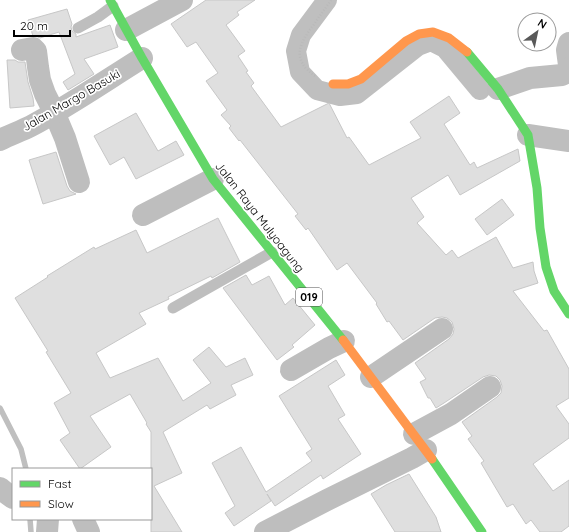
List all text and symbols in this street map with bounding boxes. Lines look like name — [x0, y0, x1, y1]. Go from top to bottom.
scale bar — [14, 12, 70, 38]
north arrow — [517, 12, 557, 52]
text: N — [535, 16, 550, 32]
text: 20 m — [20, 18, 48, 33]
street label: Jalan Margo Basuki — [19, 66, 123, 134]
street label: Jalan Raya Mulyoagung — [212, 159, 308, 275]
road number: 019 — [296, 288, 322, 306]
legend — [12, 468, 152, 520]
text: Fast — [48, 476, 72, 491]
text: Slow — [48, 496, 74, 511]

